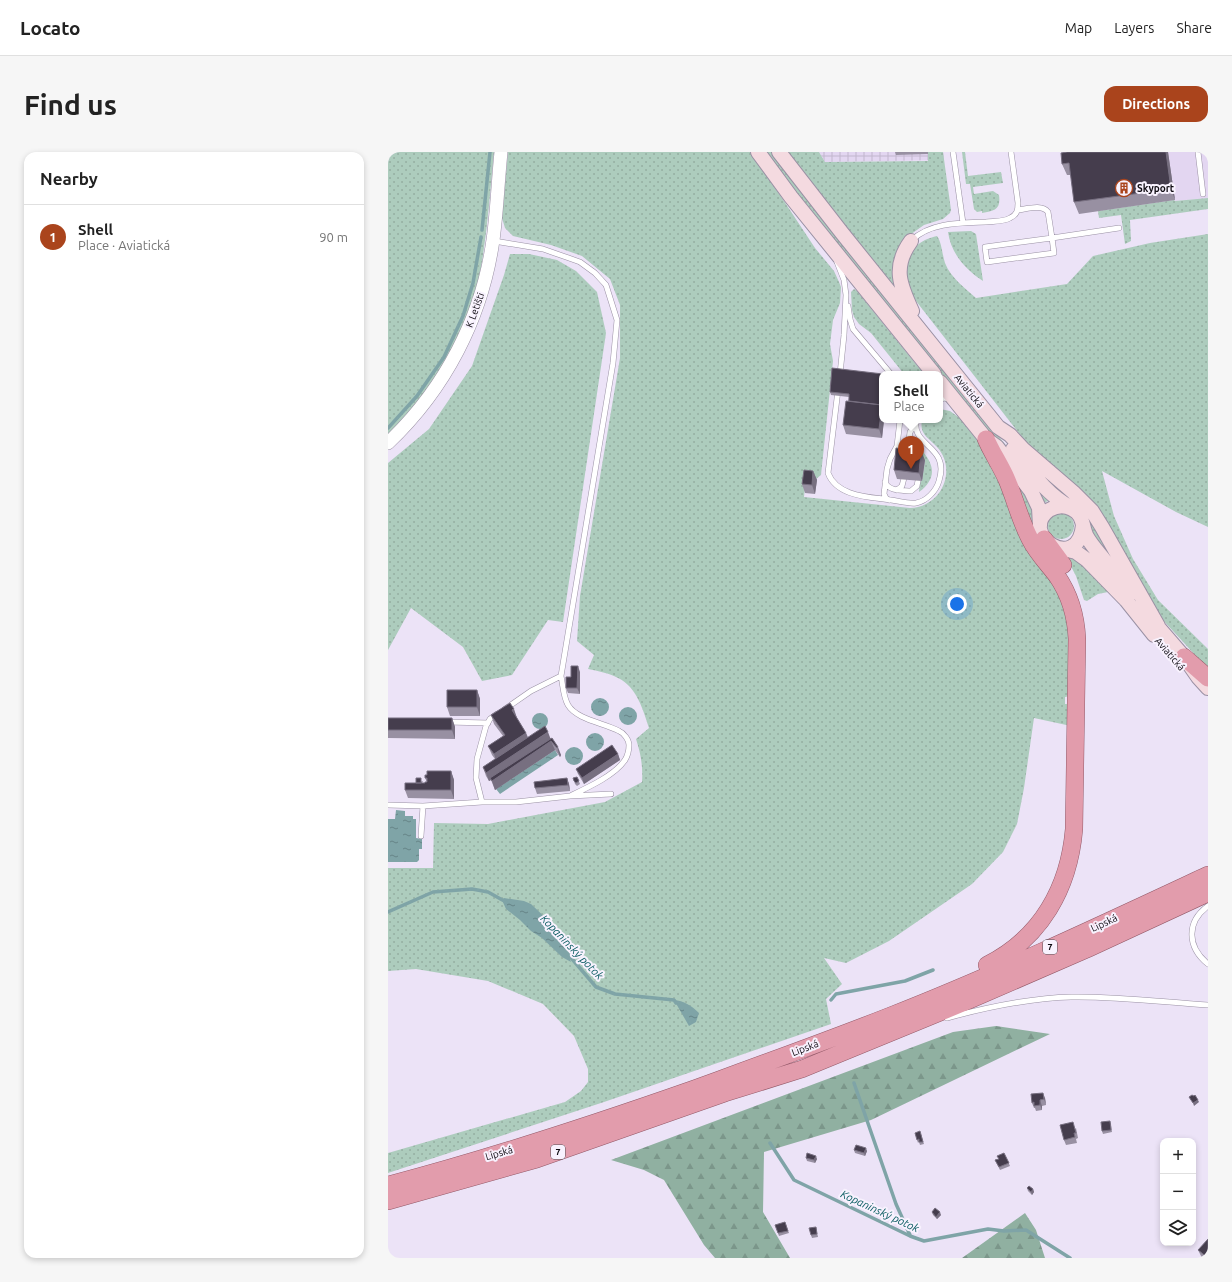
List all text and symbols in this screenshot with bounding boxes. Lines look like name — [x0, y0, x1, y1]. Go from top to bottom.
text: Locato — [20, 17, 81, 39]
text: Map — [1065, 20, 1092, 36]
text: Layers — [1114, 20, 1154, 36]
text: Share — [1176, 20, 1212, 36]
button: Directions — [1104, 86, 1208, 122]
text: Find us — [24, 89, 117, 120]
text: Nearby — [40, 169, 98, 188]
building icon: Skyport — [1114, 178, 1134, 198]
place label: Skyport — [1137, 183, 1175, 194]
text: Shell — [78, 221, 113, 238]
text: 1 — [49, 230, 57, 244]
text: 90 m — [319, 230, 348, 244]
text: Place · Aviatická — [78, 238, 170, 252]
street label: K Letišti — [464, 291, 486, 329]
popup — [879, 371, 943, 423]
street label: Aviatická — [952, 372, 986, 410]
text: Shell — [893, 382, 929, 399]
text: Place — [893, 399, 925, 413]
pin: 1 — [898, 436, 924, 469]
your location — [947, 594, 967, 614]
street label: Aviatická — [1153, 635, 1187, 673]
water label: Kopaninský potok — [538, 912, 606, 982]
street label: Lipská — [1089, 912, 1119, 934]
road number: 7 — [1043, 940, 1057, 954]
street label: Lipská — [790, 1038, 820, 1058]
map controls — [1160, 1138, 1196, 1246]
button: + — [1160, 1138, 1196, 1174]
street label: Lipská — [484, 1144, 514, 1162]
road number: 7 — [551, 1145, 565, 1159]
button: − — [1160, 1174, 1196, 1210]
water label: Kopaninský potok — [839, 1188, 921, 1235]
button: layers — [1160, 1210, 1196, 1246]

